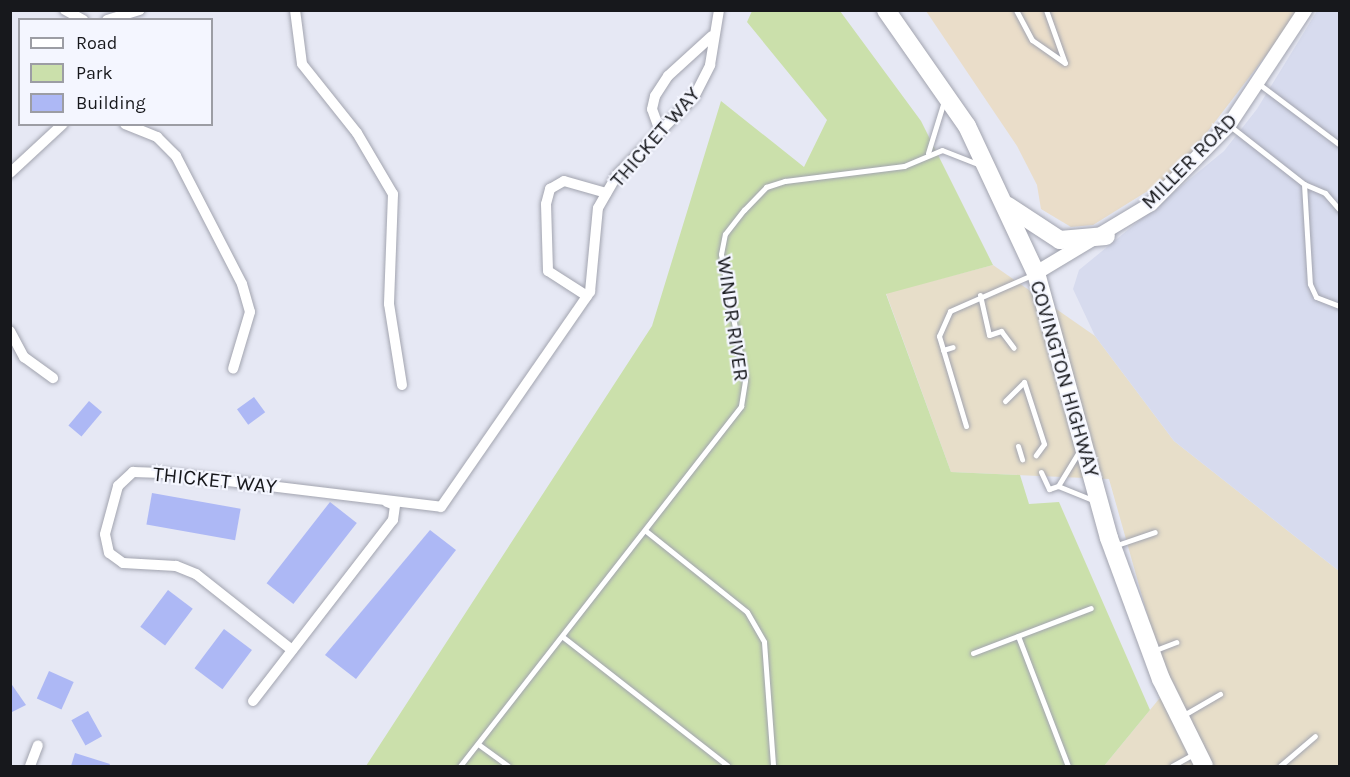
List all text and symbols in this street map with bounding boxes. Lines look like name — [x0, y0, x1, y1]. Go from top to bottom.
legend — [18, 18, 213, 126]
text: Road — [76, 32, 117, 54]
text: Park — [76, 62, 113, 84]
street label: THICKET WAY — [605, 82, 705, 192]
text: Building — [76, 92, 146, 114]
street label: MILLER ROAD — [1136, 108, 1242, 214]
street label: WINDR RIVER — [712, 255, 754, 383]
street label: COVINGTON HIGHWAY — [1025, 278, 1105, 480]
street label: THICKET WAY — [152, 461, 278, 499]

